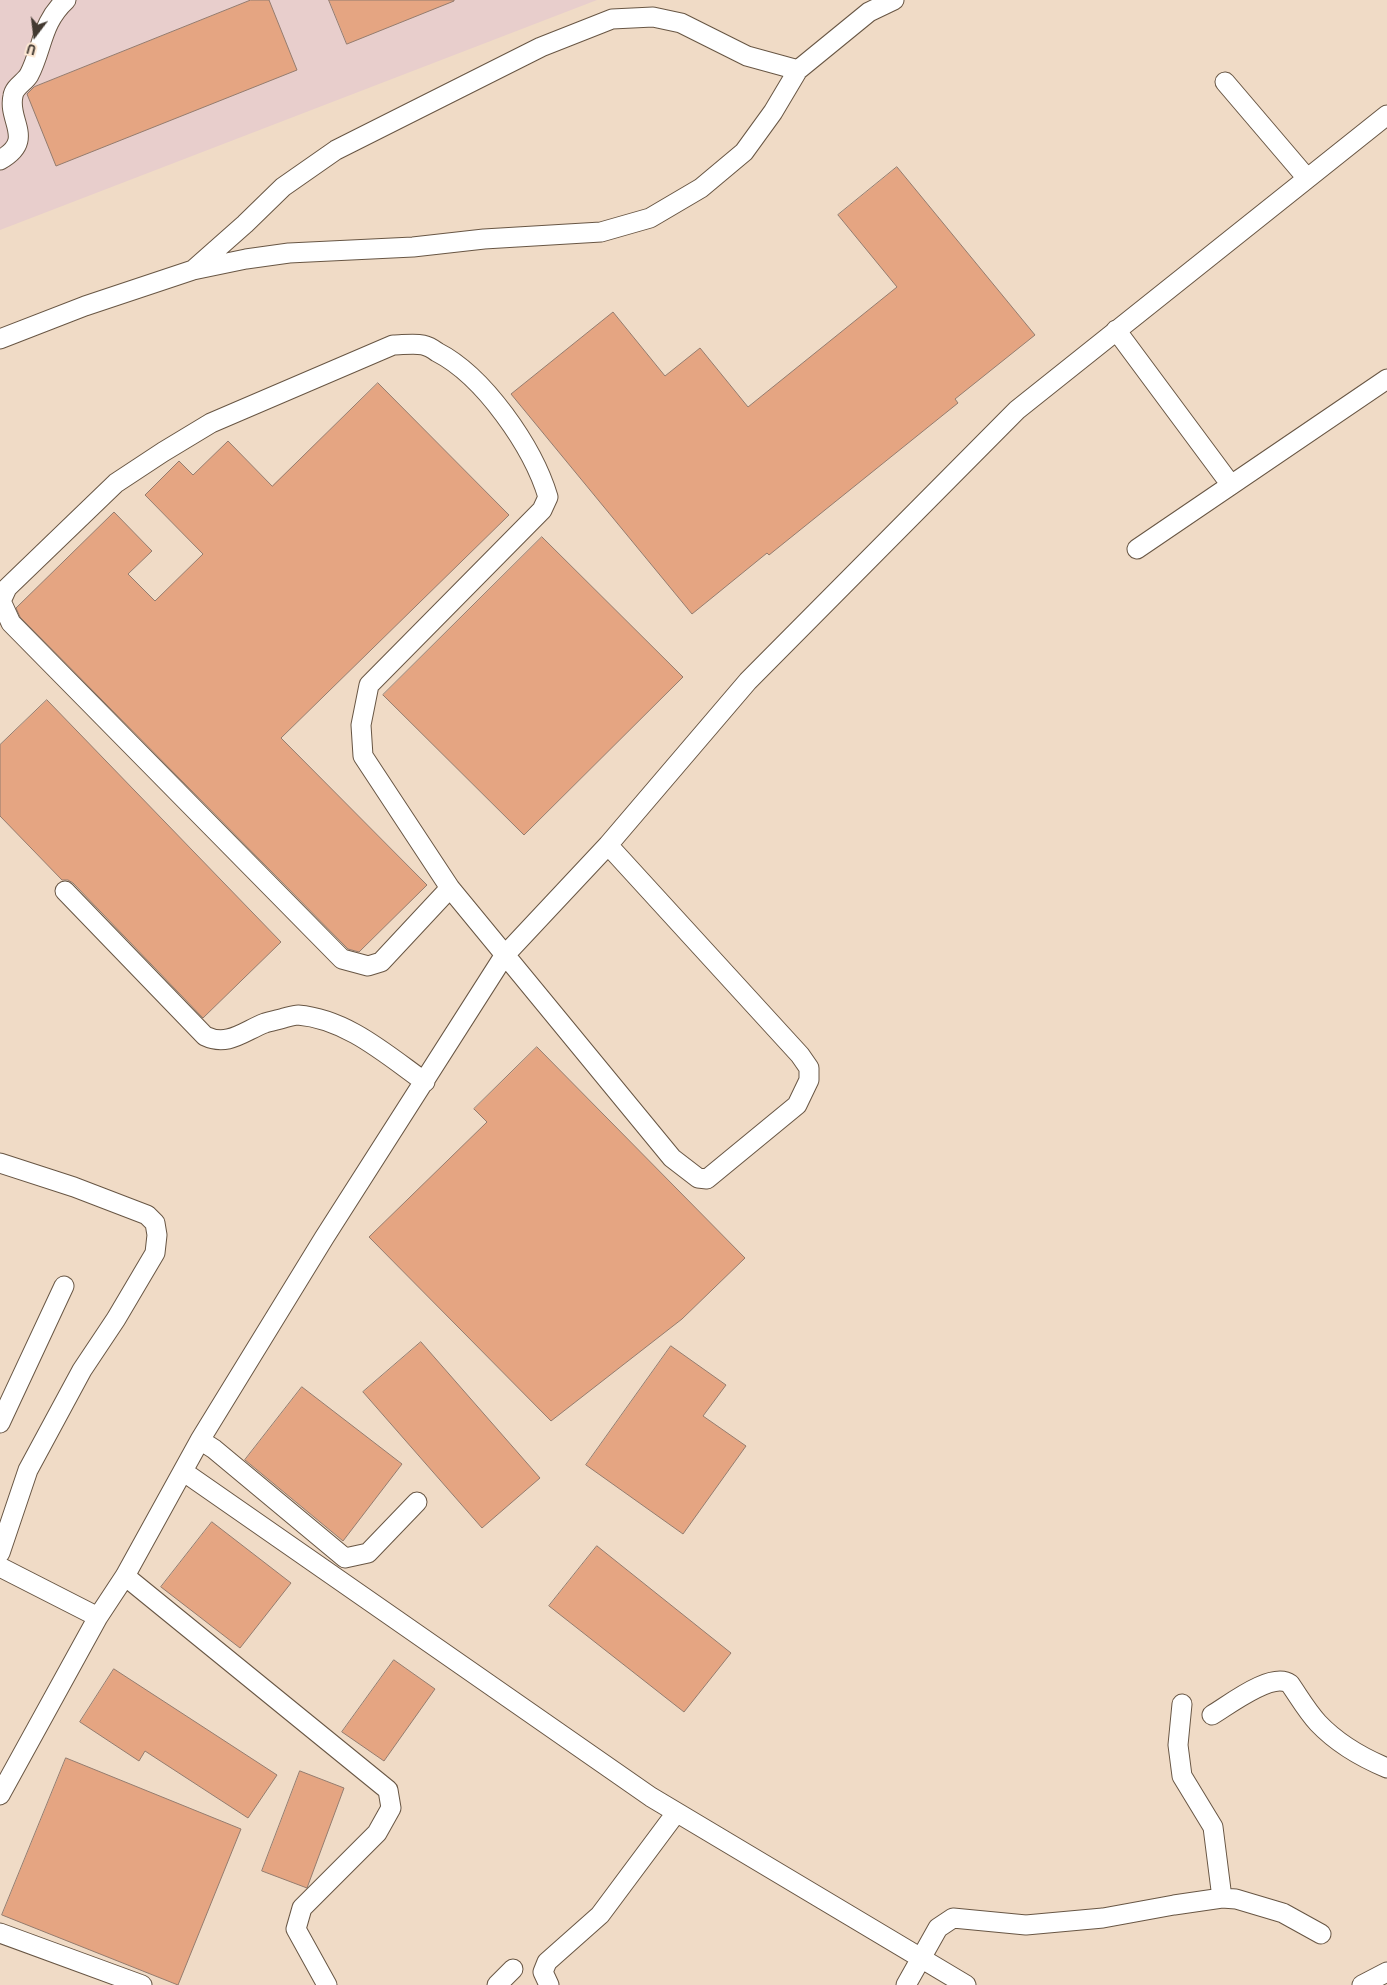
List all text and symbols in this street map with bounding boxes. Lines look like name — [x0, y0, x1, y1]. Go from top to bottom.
north arrow — [10, 10, 60, 60]
text: U — [25, 40, 38, 59]

